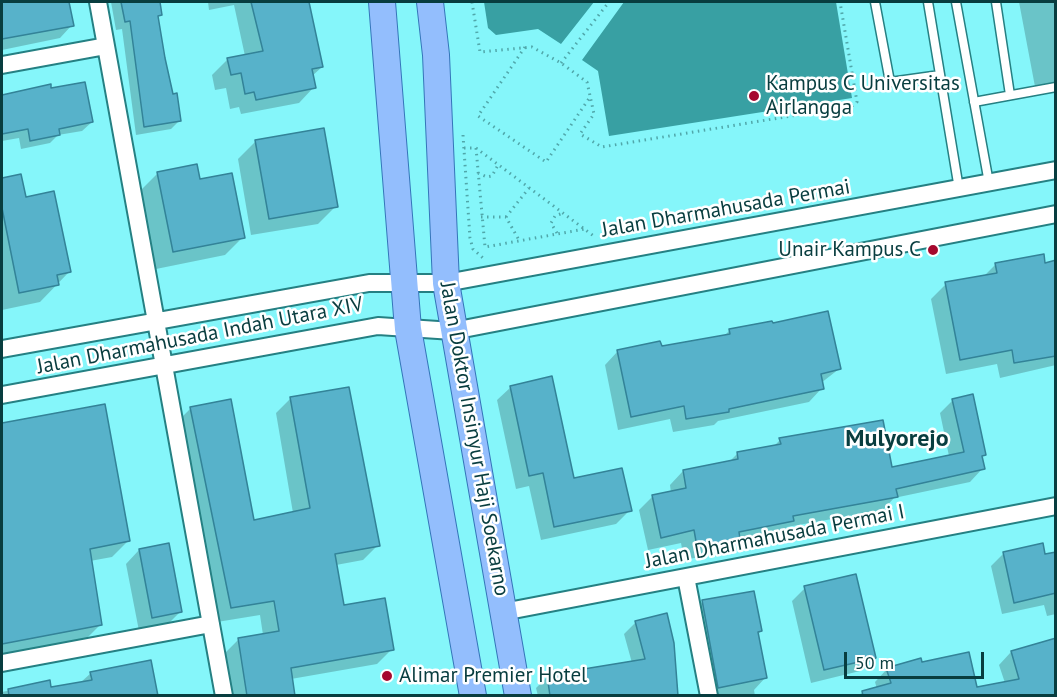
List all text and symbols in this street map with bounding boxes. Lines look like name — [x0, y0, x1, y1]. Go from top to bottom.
place label: Kampus C Universitas Airlangga — [766, 71, 960, 121]
marker: Kampus C Universitas Airlangga — [747, 89, 761, 103]
street label: Jalan Dharmahusada Permai — [600, 175, 852, 243]
place label: Unair Kampus C — [778, 237, 921, 263]
marker: Unair Kampus C — [926, 243, 940, 257]
street label: Jalan Doktor Insinyur Haji Soekarno — [434, 280, 514, 598]
street label: Jalan Dharmahusada Indah Utara XIV — [35, 292, 365, 380]
district label: Mulyorejo — [845, 425, 949, 453]
street label: Jalan Dharmahusada Permai I — [643, 500, 907, 574]
scale bar — [847, 640, 986, 678]
text: 50 m — [855, 651, 894, 674]
place label: Alimar Premier Hotel — [399, 663, 587, 689]
marker: Alimar Premier Hotel — [380, 669, 394, 683]

